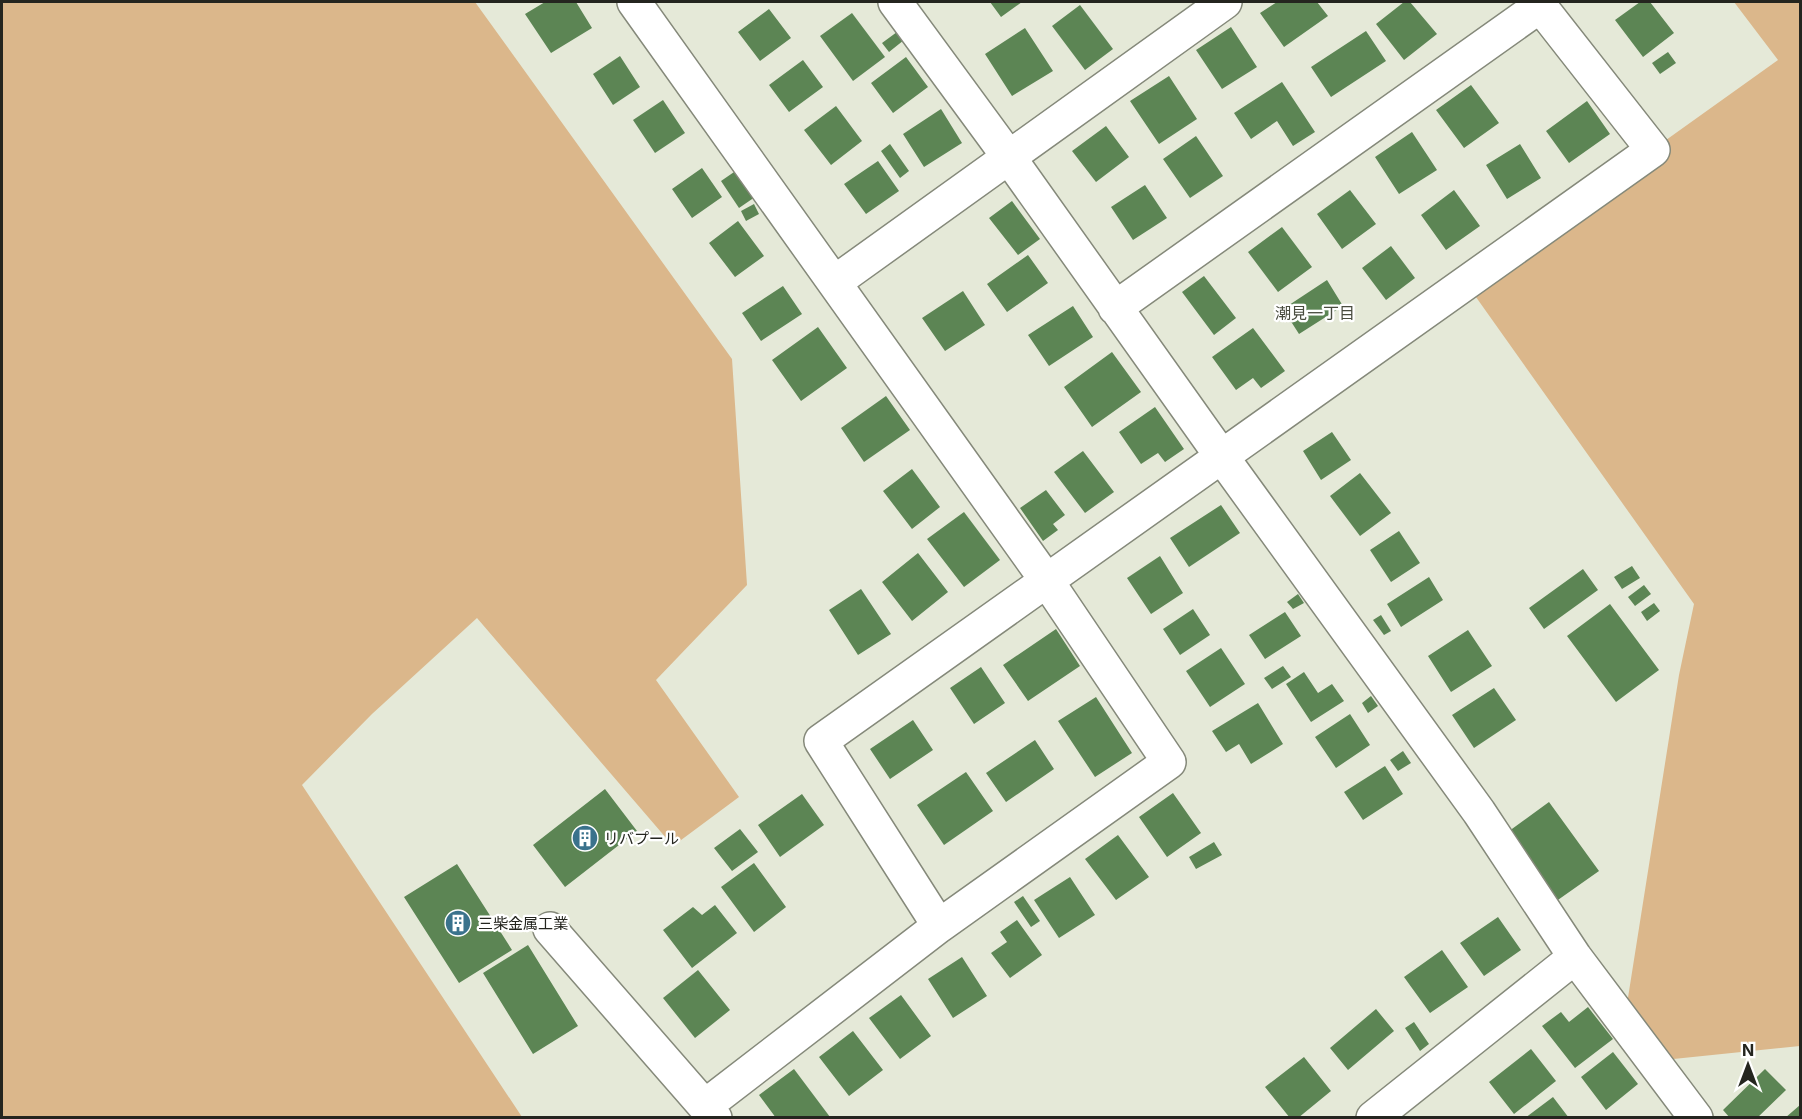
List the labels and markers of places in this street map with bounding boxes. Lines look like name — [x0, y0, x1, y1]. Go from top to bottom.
building icon: リバプール — [570, 823, 600, 853]
place label: リバプール — [604, 829, 679, 848]
building icon: 三柴金属工業 — [443, 908, 473, 938]
place label: 三柴金属工業 — [478, 914, 568, 933]

